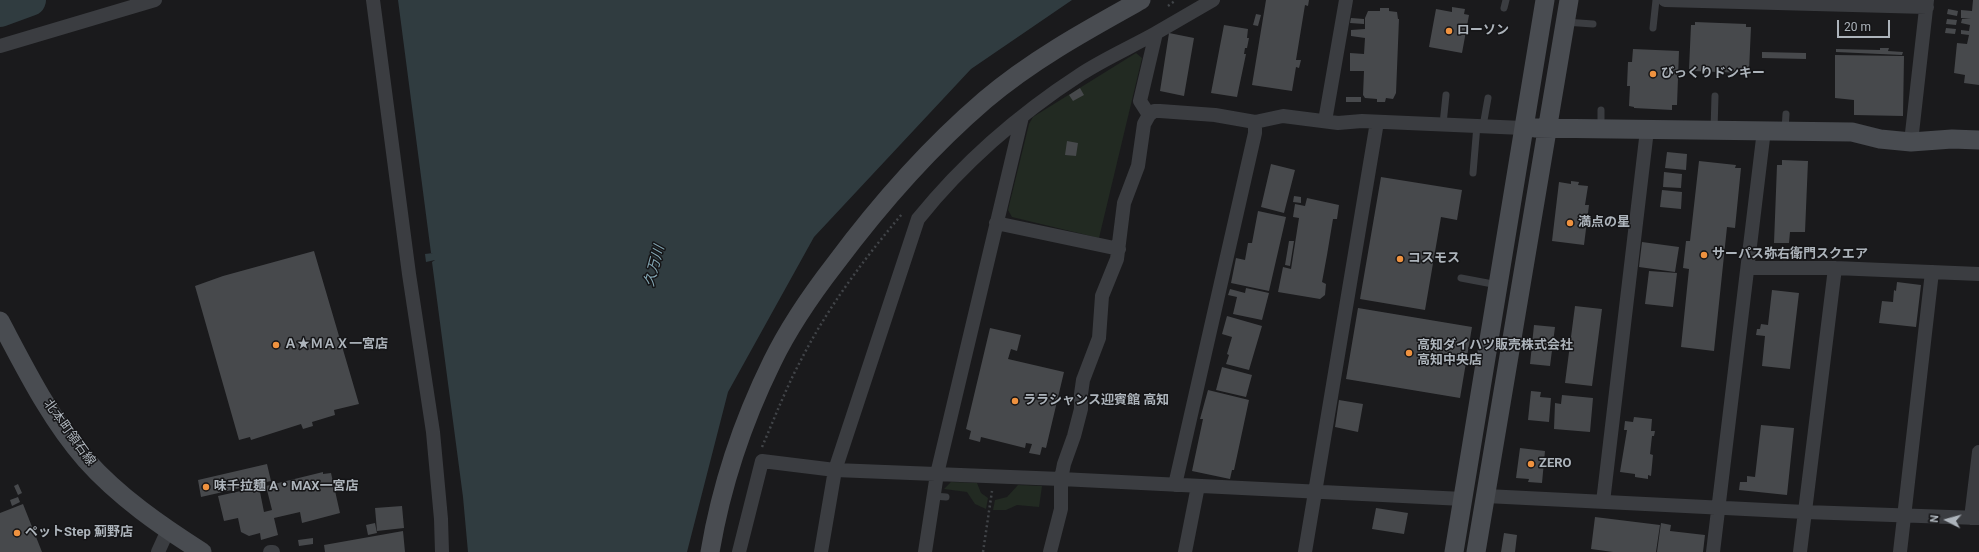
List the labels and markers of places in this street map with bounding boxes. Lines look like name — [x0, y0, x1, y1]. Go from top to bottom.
place label: ローソン — [1457, 23, 1509, 39]
marker: ローソン — [1444, 26, 1454, 36]
place label: びっくりドンキー — [1661, 66, 1765, 82]
marker: びっくりドンキー — [1648, 69, 1658, 79]
place label: 満点の星 — [1578, 215, 1630, 231]
marker: 満点の星 — [1565, 218, 1575, 228]
place label: サーパス弥右衛門スクエア — [1712, 247, 1868, 263]
marker: サーパス弥右衛門スクエア — [1699, 250, 1709, 260]
place label: コスモス — [1408, 251, 1460, 267]
marker: コスモス — [1395, 254, 1405, 264]
place label: Ａ★ＭＡＸ一宮店 — [284, 337, 388, 353]
place label: 高知ダイハツ販売株式会社 高知中央店 — [1417, 338, 1573, 369]
marker: Ａ★ＭＡＸ一宮店 — [271, 340, 281, 350]
marker: 高知ダイハツ販売株式会社 高知中央店 — [1404, 348, 1414, 358]
place label: ララシャンス迎賓館 高知 — [1023, 393, 1169, 409]
marker: ララシャンス迎賓館 高知 — [1010, 396, 1020, 406]
place label: ZERO — [1539, 456, 1571, 472]
marker: ZERO — [1526, 459, 1536, 469]
place label: 味千拉麺 A・MAX一宮店 — [214, 479, 358, 495]
marker: 味千拉麺 A・MAX一宮店 — [201, 482, 211, 492]
place label: ペットStep 薊野店 — [25, 525, 133, 541]
marker: ペットStep 薊野店 — [12, 528, 22, 538]

